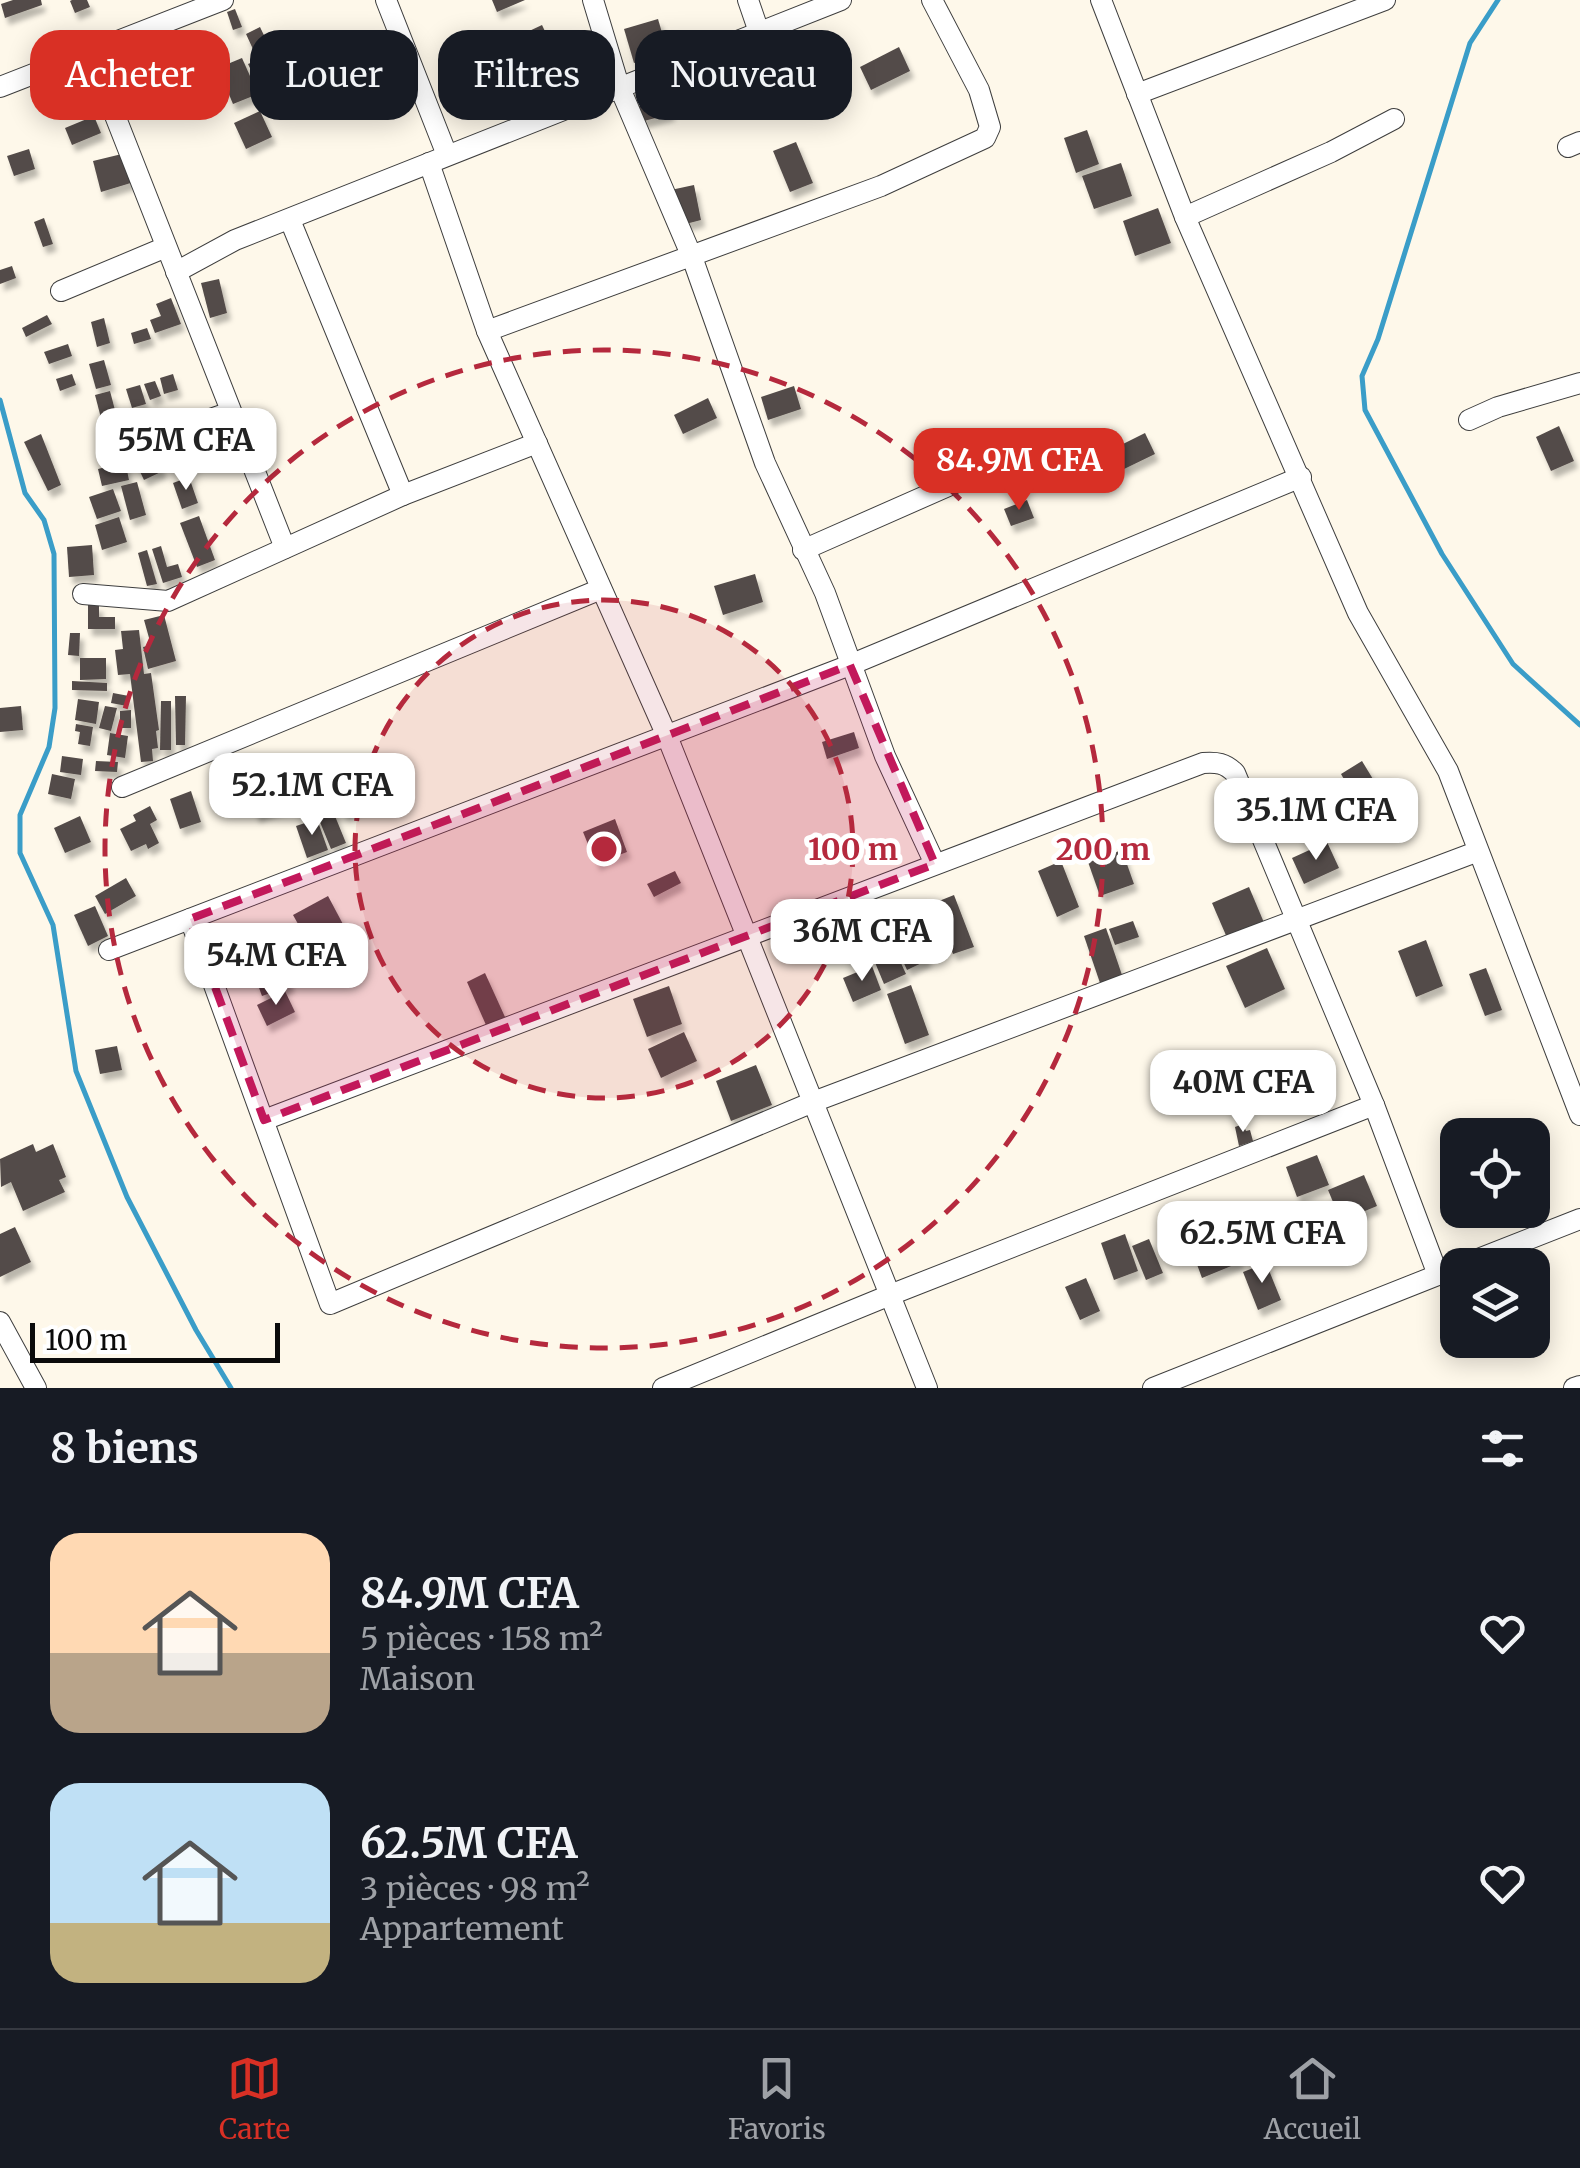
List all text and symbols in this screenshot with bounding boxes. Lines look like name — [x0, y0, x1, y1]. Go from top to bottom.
chip: Acheter — [30, 30, 230, 120]
chip: Louer — [250, 30, 418, 120]
chip: Filtres — [438, 30, 615, 120]
chip: Nouveau — [635, 30, 852, 120]
pin: 55M CFA — [94, 408, 278, 493]
text: 55M CFA — [118, 420, 254, 460]
pin: 84.9M CFA — [905, 428, 1133, 513]
text: 84.9M CFA — [936, 440, 1102, 480]
pin: 52.1M CFA — [198, 753, 426, 838]
text: 52.1M CFA — [231, 765, 393, 805]
pin: 35.1M CFA — [1202, 778, 1430, 863]
text: 35.1M CFA — [1236, 790, 1396, 830]
text: 100 m — [808, 830, 898, 868]
text: 200 m — [1056, 830, 1150, 868]
centre of rings — [586, 831, 622, 867]
pin: 36M CFA — [770, 899, 954, 984]
text: 36M CFA — [793, 911, 931, 951]
pin: 54M CFA — [184, 923, 368, 1008]
text: 54M CFA — [206, 935, 346, 975]
pin: 40M CFA — [1151, 1050, 1335, 1135]
text: 40M CFA — [1172, 1062, 1314, 1102]
map controls — [1440, 1118, 1550, 1358]
button: locate — [1440, 1118, 1550, 1228]
pin: 62.5M CFA — [1148, 1201, 1376, 1286]
text: 62.5M CFA — [1179, 1213, 1345, 1253]
button: layers — [1440, 1248, 1550, 1358]
scale bar — [30, 1318, 280, 1362]
text: 100 m — [45, 1322, 127, 1358]
icon: filters — [1475, 1421, 1530, 1476]
text: 8 biens — [50, 1422, 199, 1474]
text: 84.9M CFA — [360, 1567, 579, 1619]
icon: home — [130, 1573, 250, 1693]
icon: heart — [1475, 1606, 1530, 1661]
text: 5 pièces · 158 m² — [360, 1619, 603, 1659]
text: Maison — [360, 1659, 475, 1699]
text: 62.5M CFA — [360, 1817, 577, 1869]
icon: home — [130, 1823, 250, 1943]
icon: heart — [1475, 1856, 1530, 1911]
text: 3 pièces · 98 m² — [360, 1869, 590, 1909]
text: Appartement — [360, 1909, 564, 1949]
tab: Carte — [219, 2051, 290, 2147]
tab: Favoris — [728, 2051, 826, 2147]
tab: Accueil — [1264, 2051, 1361, 2147]

